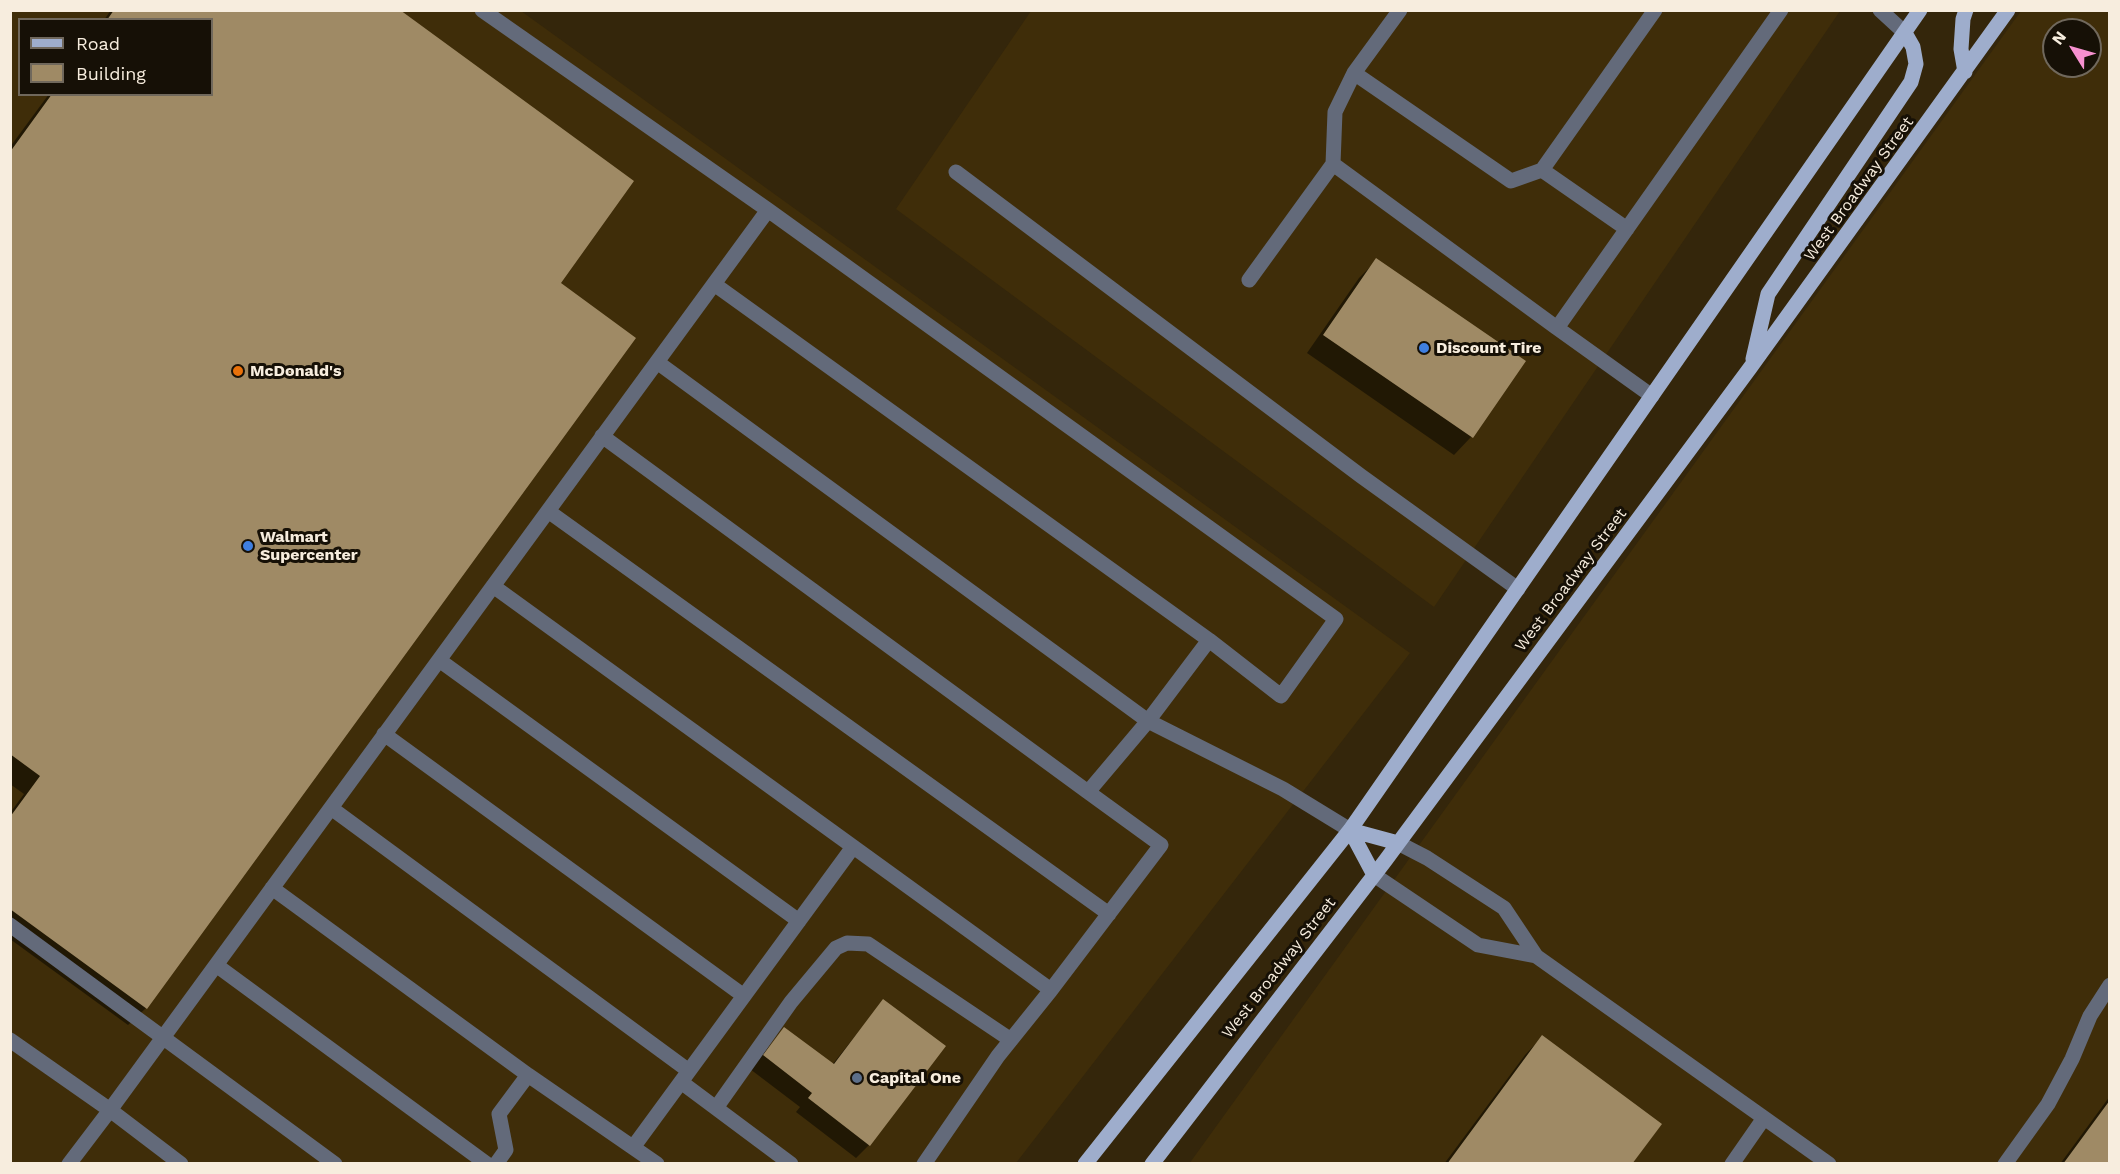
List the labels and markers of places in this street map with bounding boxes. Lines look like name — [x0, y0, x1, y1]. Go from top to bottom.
place label: Discount Tire — [1436, 338, 1542, 358]
marker: Discount Tire — [1417, 341, 1431, 355]
place label: McDonald's — [250, 361, 342, 381]
marker: McDonald's — [231, 364, 245, 378]
place label: Walmart Supercenter — [260, 527, 358, 565]
marker: Walmart Supercenter — [241, 539, 255, 553]
place label: Capital One — [869, 1068, 961, 1088]
marker: Capital One — [850, 1071, 864, 1085]

